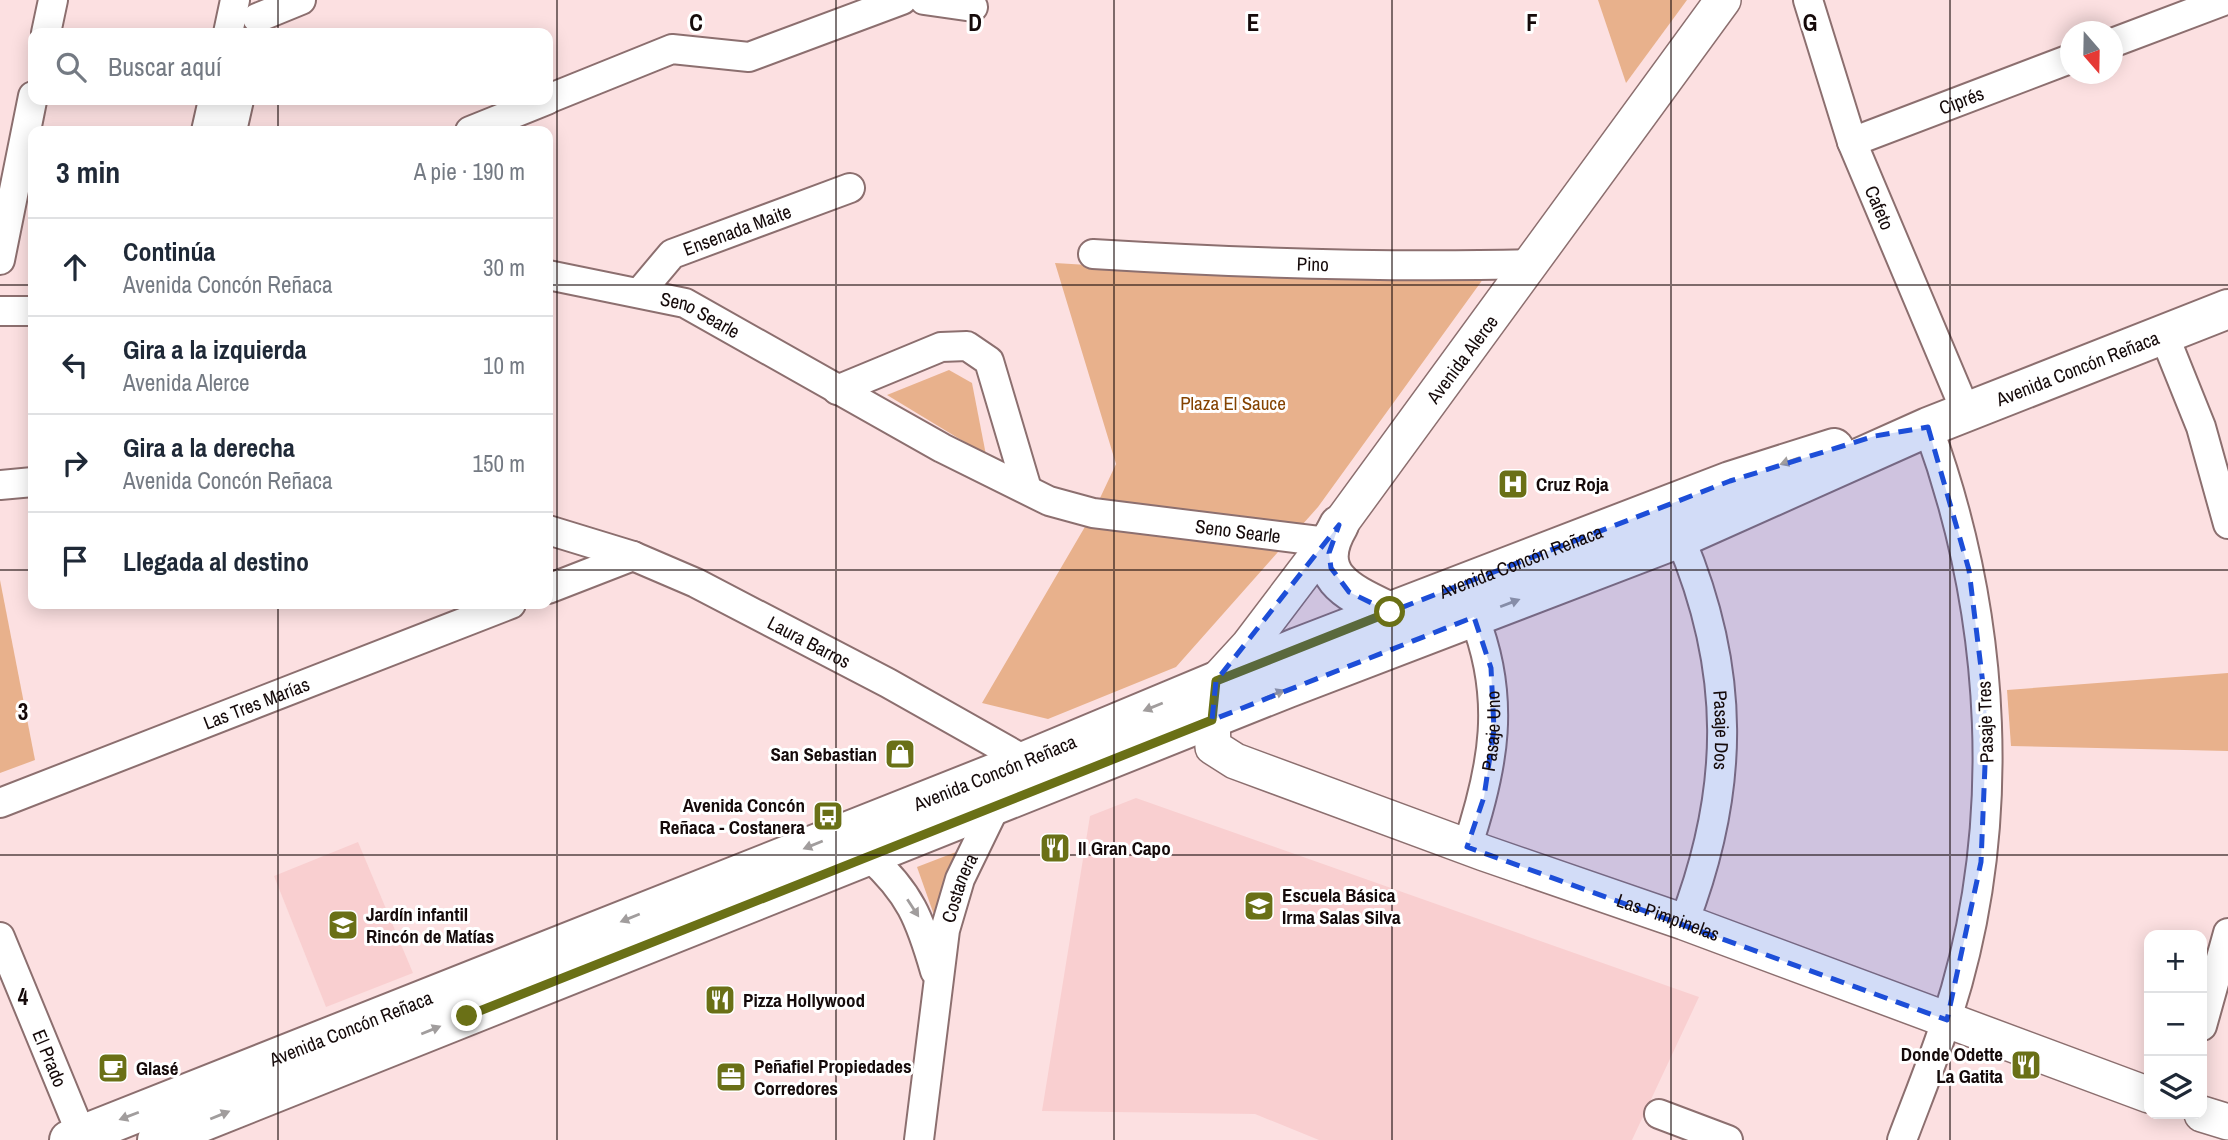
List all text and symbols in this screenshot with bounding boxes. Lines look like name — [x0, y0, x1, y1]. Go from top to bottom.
text: C — [689, 7, 703, 38]
text: D — [968, 7, 982, 38]
text: E — [1247, 7, 1259, 38]
text: F — [1526, 7, 1538, 38]
text: G — [1803, 7, 1817, 38]
north arrow — [2060, 21, 2123, 84]
search box — [28, 28, 553, 105]
icon: search — [52, 48, 90, 86]
text: Buscar aquí — [108, 49, 222, 84]
street label: Ciprés — [1935, 80, 1988, 121]
text: 3 min — [56, 152, 120, 192]
text: A pie · 190 m — [414, 156, 525, 187]
street label: Cafeto — [1859, 181, 1901, 234]
street label: Ensenada Maite — [679, 198, 795, 262]
text: Continúa — [123, 234, 215, 269]
icon: ahead — [56, 248, 94, 286]
street label: Pino — [1296, 250, 1329, 277]
text: 30 m — [483, 252, 525, 283]
text: Avenida Concón Reñaca — [123, 269, 332, 300]
street label: Seno Searle — [658, 285, 745, 344]
street label: Avenida Alerce — [1420, 309, 1504, 409]
street label: Avenida Concón Reñaca — [1991, 324, 2163, 412]
text: Gira a la izquierda — [123, 332, 307, 367]
icon: left — [56, 346, 94, 384]
text: 10 m — [483, 350, 525, 381]
text: Avenida Alerce — [123, 367, 250, 398]
park label: Plaza El Sauce — [1180, 390, 1286, 416]
text: Gira a la derecha — [123, 430, 295, 465]
icon: right — [56, 444, 94, 482]
text: 150 m — [473, 448, 525, 479]
one-way arrow — [1780, 456, 1801, 466]
text: Avenida Concón Reñaca — [123, 465, 332, 496]
hospital icon: Cruz Roja — [1496, 467, 1530, 501]
place label: Cruz Roja — [1536, 471, 1609, 497]
street label: Seno Searle — [1194, 513, 1282, 549]
street label: Avenida Concón Reñaca — [1434, 518, 1607, 605]
icon: arrive — [56, 542, 94, 580]
text: Llegada al destino — [123, 544, 309, 579]
route start — [1374, 596, 1405, 627]
one-way arrow — [1500, 597, 1521, 608]
street label: Laura Barros — [763, 610, 855, 674]
street label: Las Tres Marías — [199, 671, 313, 736]
street label: Pasaje Tres — [1971, 680, 1999, 764]
one-way arrow — [1265, 688, 1286, 699]
street label: Pasaje Dos — [1707, 689, 1735, 771]
street label: Pasaje Uno — [1475, 690, 1506, 773]
text: 3 — [18, 696, 28, 727]
one-way arrow — [1142, 702, 1163, 713]
street label: Avenida Concón Reñaca — [909, 728, 1080, 817]
shop icon: San Sebastian — [883, 737, 917, 771]
place label: San Sebastian — [770, 741, 877, 767]
place label: Avenida Concón Reñaca - Costanera — [660, 792, 805, 840]
bus stop icon: Avenida Concón Reñaca - Costanera — [811, 799, 845, 833]
restaurant icon: Il Gran Capo — [1038, 831, 1072, 865]
place label: Il Gran Capo — [1078, 835, 1171, 861]
one-way arrow — [802, 839, 823, 850]
street label: Costanera — [935, 849, 984, 926]
place label: Escuela Básica Irma Salas Silva — [1282, 882, 1401, 930]
street label: Las Pimpinelas — [1613, 887, 1724, 947]
school or university icon: Escuela Básica Irma Salas Silva — [1242, 889, 1276, 923]
one-way arrow — [906, 898, 919, 917]
place label: Jardín infantil Rincón de Matías — [366, 901, 494, 949]
school or university icon: Jardín infantil Rincón de Matías — [326, 908, 360, 942]
one-way arrow — [620, 912, 640, 924]
map controls — [2144, 930, 2207, 1119]
button: + — [2144, 930, 2207, 993]
text: 4 — [18, 981, 29, 1012]
restaurant icon: Pizza Hollywood — [703, 983, 737, 1017]
street label: Avenida Concón Reñaca — [264, 984, 436, 1073]
place label: Pizza Hollywood — [743, 987, 865, 1013]
button: − — [2144, 993, 2207, 1056]
route end — [451, 1000, 482, 1031]
one-way arrow — [421, 1025, 442, 1036]
street label: El Prado — [26, 1026, 73, 1091]
place label: Donde Odette La Gatita — [1901, 1041, 2003, 1089]
restaurant icon: Donde Odette La Gatita — [2009, 1048, 2043, 1082]
cafe icon: Glasé — [96, 1051, 130, 1085]
place label: Peñafiel Propiedades Corredores — [754, 1053, 912, 1101]
place label: Glasé — [136, 1055, 179, 1081]
button: layers — [2144, 1056, 2207, 1119]
office icon: Peñafiel Propiedades Corredores — [714, 1060, 748, 1094]
one-way arrow — [210, 1109, 231, 1120]
one-way arrow — [118, 1111, 139, 1122]

